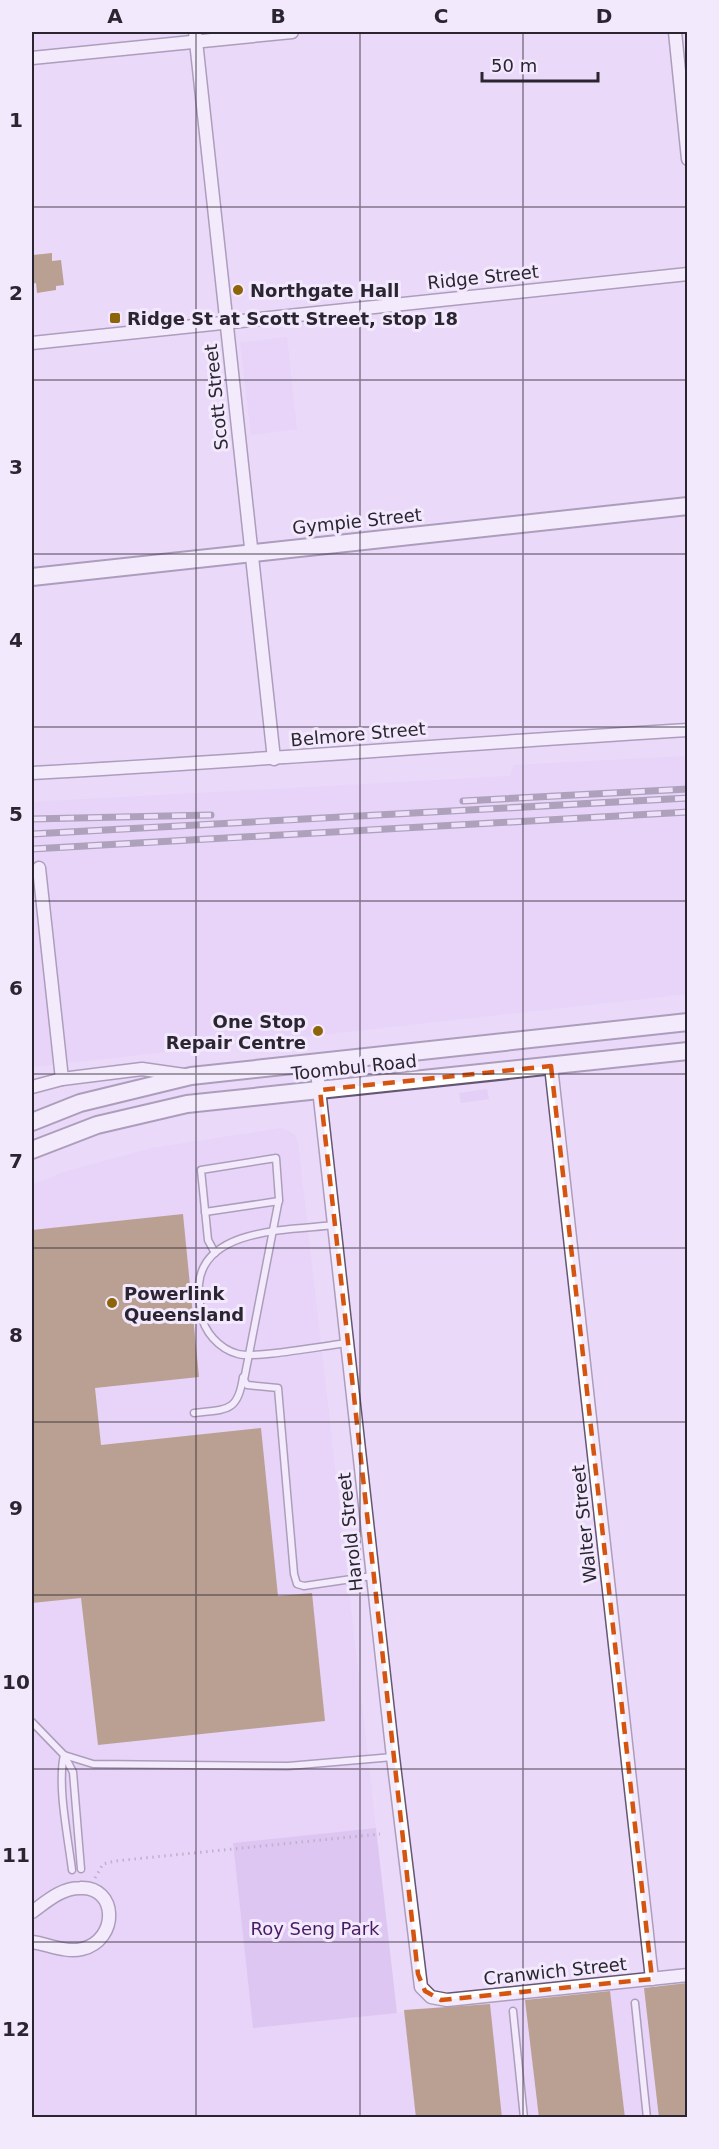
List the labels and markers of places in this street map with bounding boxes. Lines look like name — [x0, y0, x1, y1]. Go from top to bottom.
place label: Northgate Hall — [250, 280, 399, 301]
marker: Northgate Hall — [231, 283, 245, 297]
place label: Ridge St at Scott Street, stop 18 — [127, 308, 458, 329]
marker: Ridge St at Scott Street, stop 18 — [108, 311, 122, 325]
place label: One Stop Repair Centre — [166, 1011, 306, 1053]
marker: One Stop Repair Centre — [311, 1024, 325, 1038]
place label: Powerlink Queensland — [124, 1283, 244, 1325]
marker: Powerlink Queensland — [105, 1296, 119, 1310]

